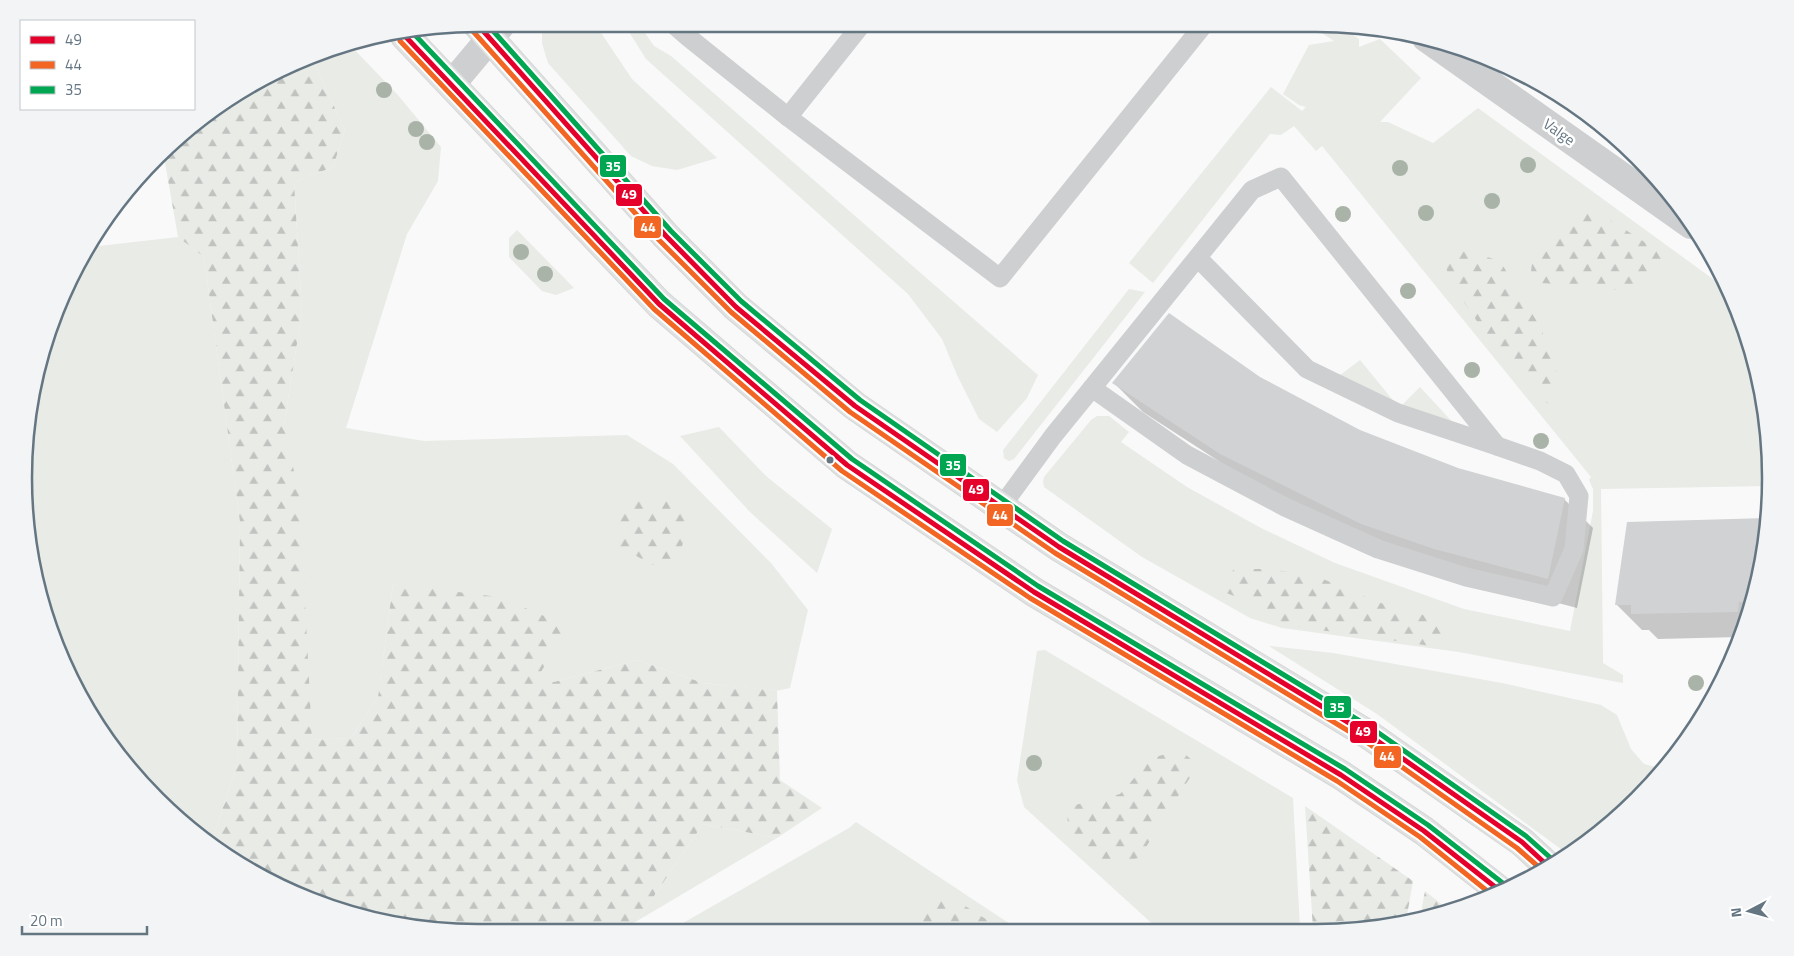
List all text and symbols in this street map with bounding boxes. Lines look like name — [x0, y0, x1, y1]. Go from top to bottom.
legend — [20, 20, 195, 110]
text: 49 — [65, 28, 82, 51]
text: 44 — [65, 53, 82, 76]
text: 35 — [65, 78, 82, 101]
street label: Valge — [1539, 112, 1580, 151]
line badge: 35 — [599, 154, 627, 178]
text: 35 — [605, 155, 621, 176]
line badge: 49 — [615, 183, 643, 207]
text: 49 — [621, 183, 637, 204]
line badge: 44 — [633, 215, 662, 239]
text: 44 — [640, 216, 656, 237]
line badge: 35 — [939, 453, 967, 477]
text: 35 — [945, 454, 961, 475]
unlabelled marker — [825, 455, 835, 465]
line badge: 49 — [962, 478, 990, 502]
text: 49 — [968, 478, 984, 499]
line badge: 44 — [986, 503, 1014, 527]
text: 44 — [992, 504, 1008, 525]
line badge: 35 — [1323, 695, 1352, 719]
text: 35 — [1329, 696, 1345, 717]
line badge: 49 — [1349, 720, 1378, 744]
text: 49 — [1355, 720, 1371, 741]
line badge: 44 — [1373, 745, 1402, 769]
text: 44 — [1379, 745, 1395, 766]
north arrow — [1724, 886, 1774, 936]
scale bar — [22, 904, 148, 936]
text: N — [1725, 906, 1747, 918]
text: 20 m — [30, 909, 63, 932]

